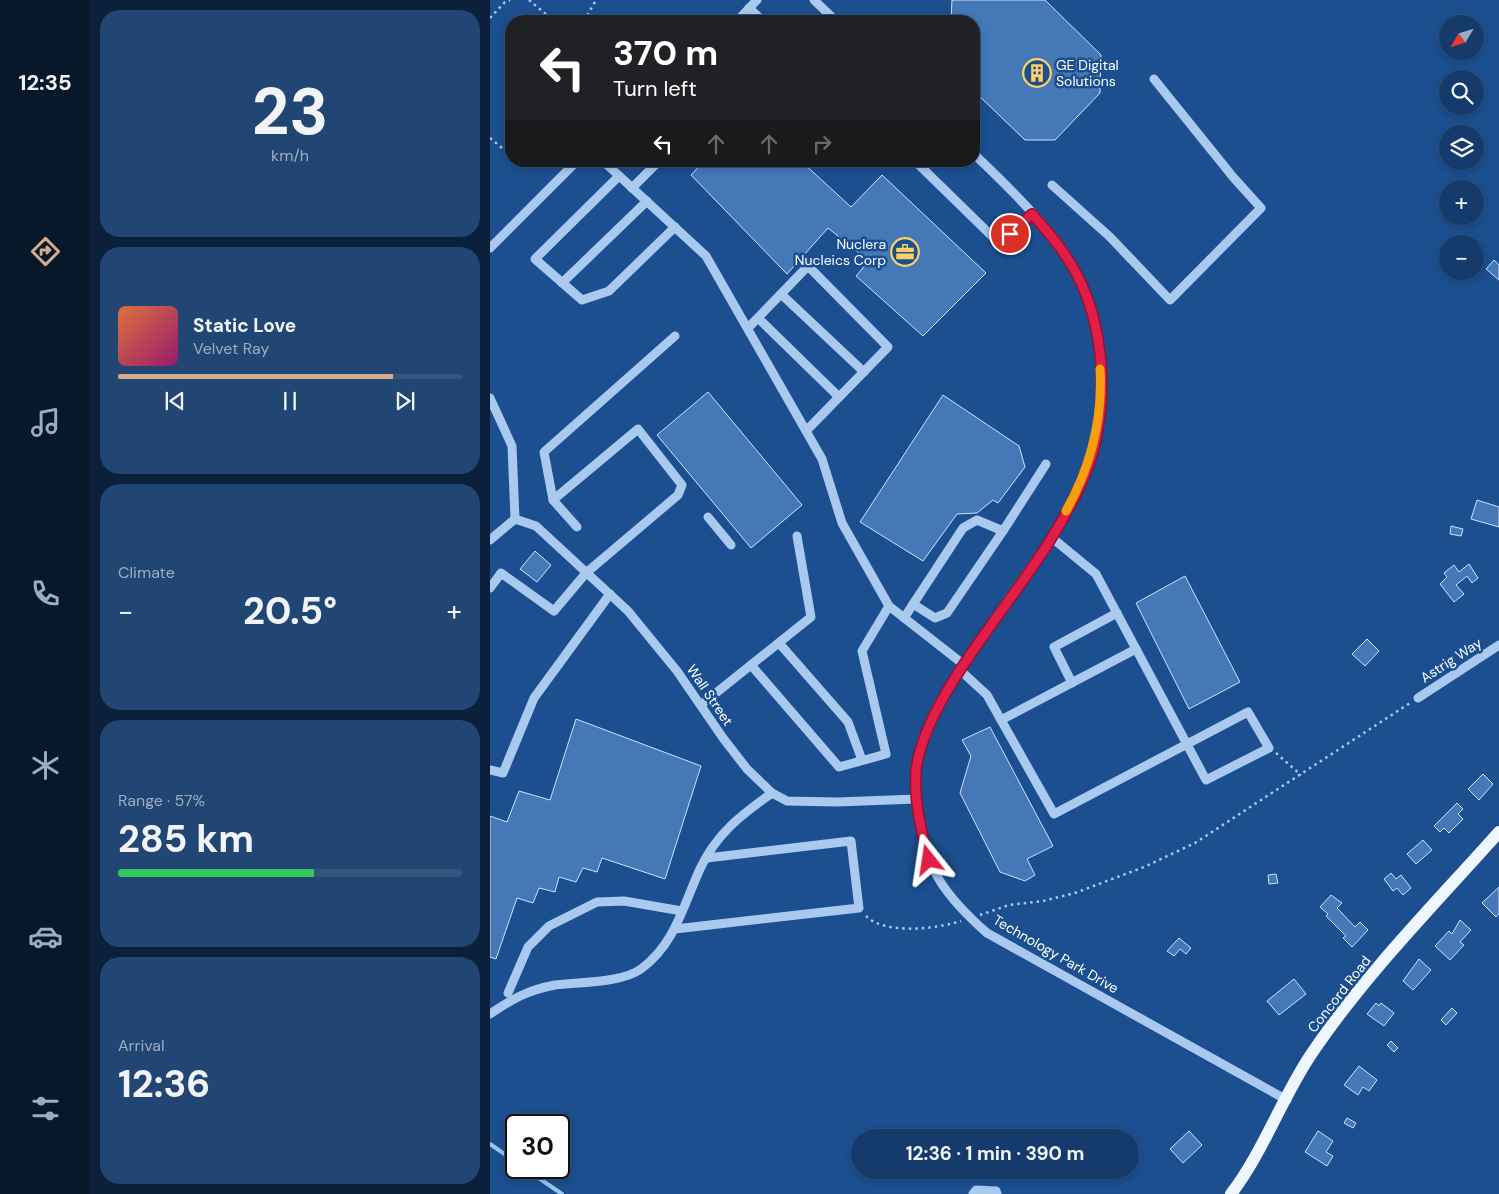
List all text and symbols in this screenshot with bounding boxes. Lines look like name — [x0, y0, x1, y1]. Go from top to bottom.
north arrow — [1439, 15, 1484, 60]
map controls — [1439, 15, 1484, 280]
text: 370 m — [613, 30, 718, 76]
icon: left — [530, 35, 595, 100]
place label: GE Digital Solutions — [1056, 56, 1119, 90]
building icon: GE Digital Solutions — [1022, 58, 1052, 88]
text: 12:35 — [18, 68, 72, 97]
text: 23 — [252, 70, 328, 154]
button: search — [1439, 70, 1484, 115]
text: Turn left — [613, 74, 697, 103]
button: layers — [1439, 125, 1484, 170]
icon: left — [649, 130, 677, 158]
icon: ahead — [702, 130, 730, 158]
icon: ahead — [755, 130, 783, 158]
icon: right — [808, 130, 836, 158]
text: km/h — [271, 145, 309, 166]
button: + — [1439, 180, 1484, 225]
pin — [989, 213, 1031, 255]
icon: arrive — [996, 220, 1024, 248]
icon: directions — [28, 234, 63, 269]
place label: Nuclera Nucleics Corp — [795, 235, 886, 269]
button: − — [1439, 235, 1484, 280]
office icon: Nuclera Nucleics Corp — [890, 237, 920, 267]
text: Static Love — [193, 313, 296, 338]
text: Velvet Ray — [193, 338, 269, 359]
icon: previous — [161, 387, 189, 415]
icon: pause — [276, 387, 304, 415]
icon: next — [391, 387, 419, 415]
icon: music — [28, 405, 63, 440]
text: Climate — [118, 562, 175, 583]
icon: phone — [28, 576, 63, 611]
text: 20.5° — [243, 586, 337, 636]
text: − — [118, 593, 133, 630]
text: + — [447, 593, 462, 630]
street label: Astrig Way — [1417, 633, 1485, 687]
street label: Wall Street — [683, 661, 737, 729]
icon: climate — [28, 748, 63, 783]
text: Range · 57% — [118, 790, 205, 811]
text: 285 km — [118, 814, 254, 864]
position arrow — [902, 833, 954, 885]
street label: Technology Park Drive — [990, 911, 1122, 997]
icon: car — [28, 919, 63, 954]
street label: Concord Road — [1303, 952, 1375, 1036]
text: Arrival — [118, 1035, 165, 1056]
text: 12:36 — [118, 1059, 210, 1109]
icon: filters — [28, 1091, 63, 1126]
speed limit sign: 30 — [505, 1114, 570, 1179]
text: 12:36 · 1 min · 390 m — [906, 1141, 1084, 1166]

